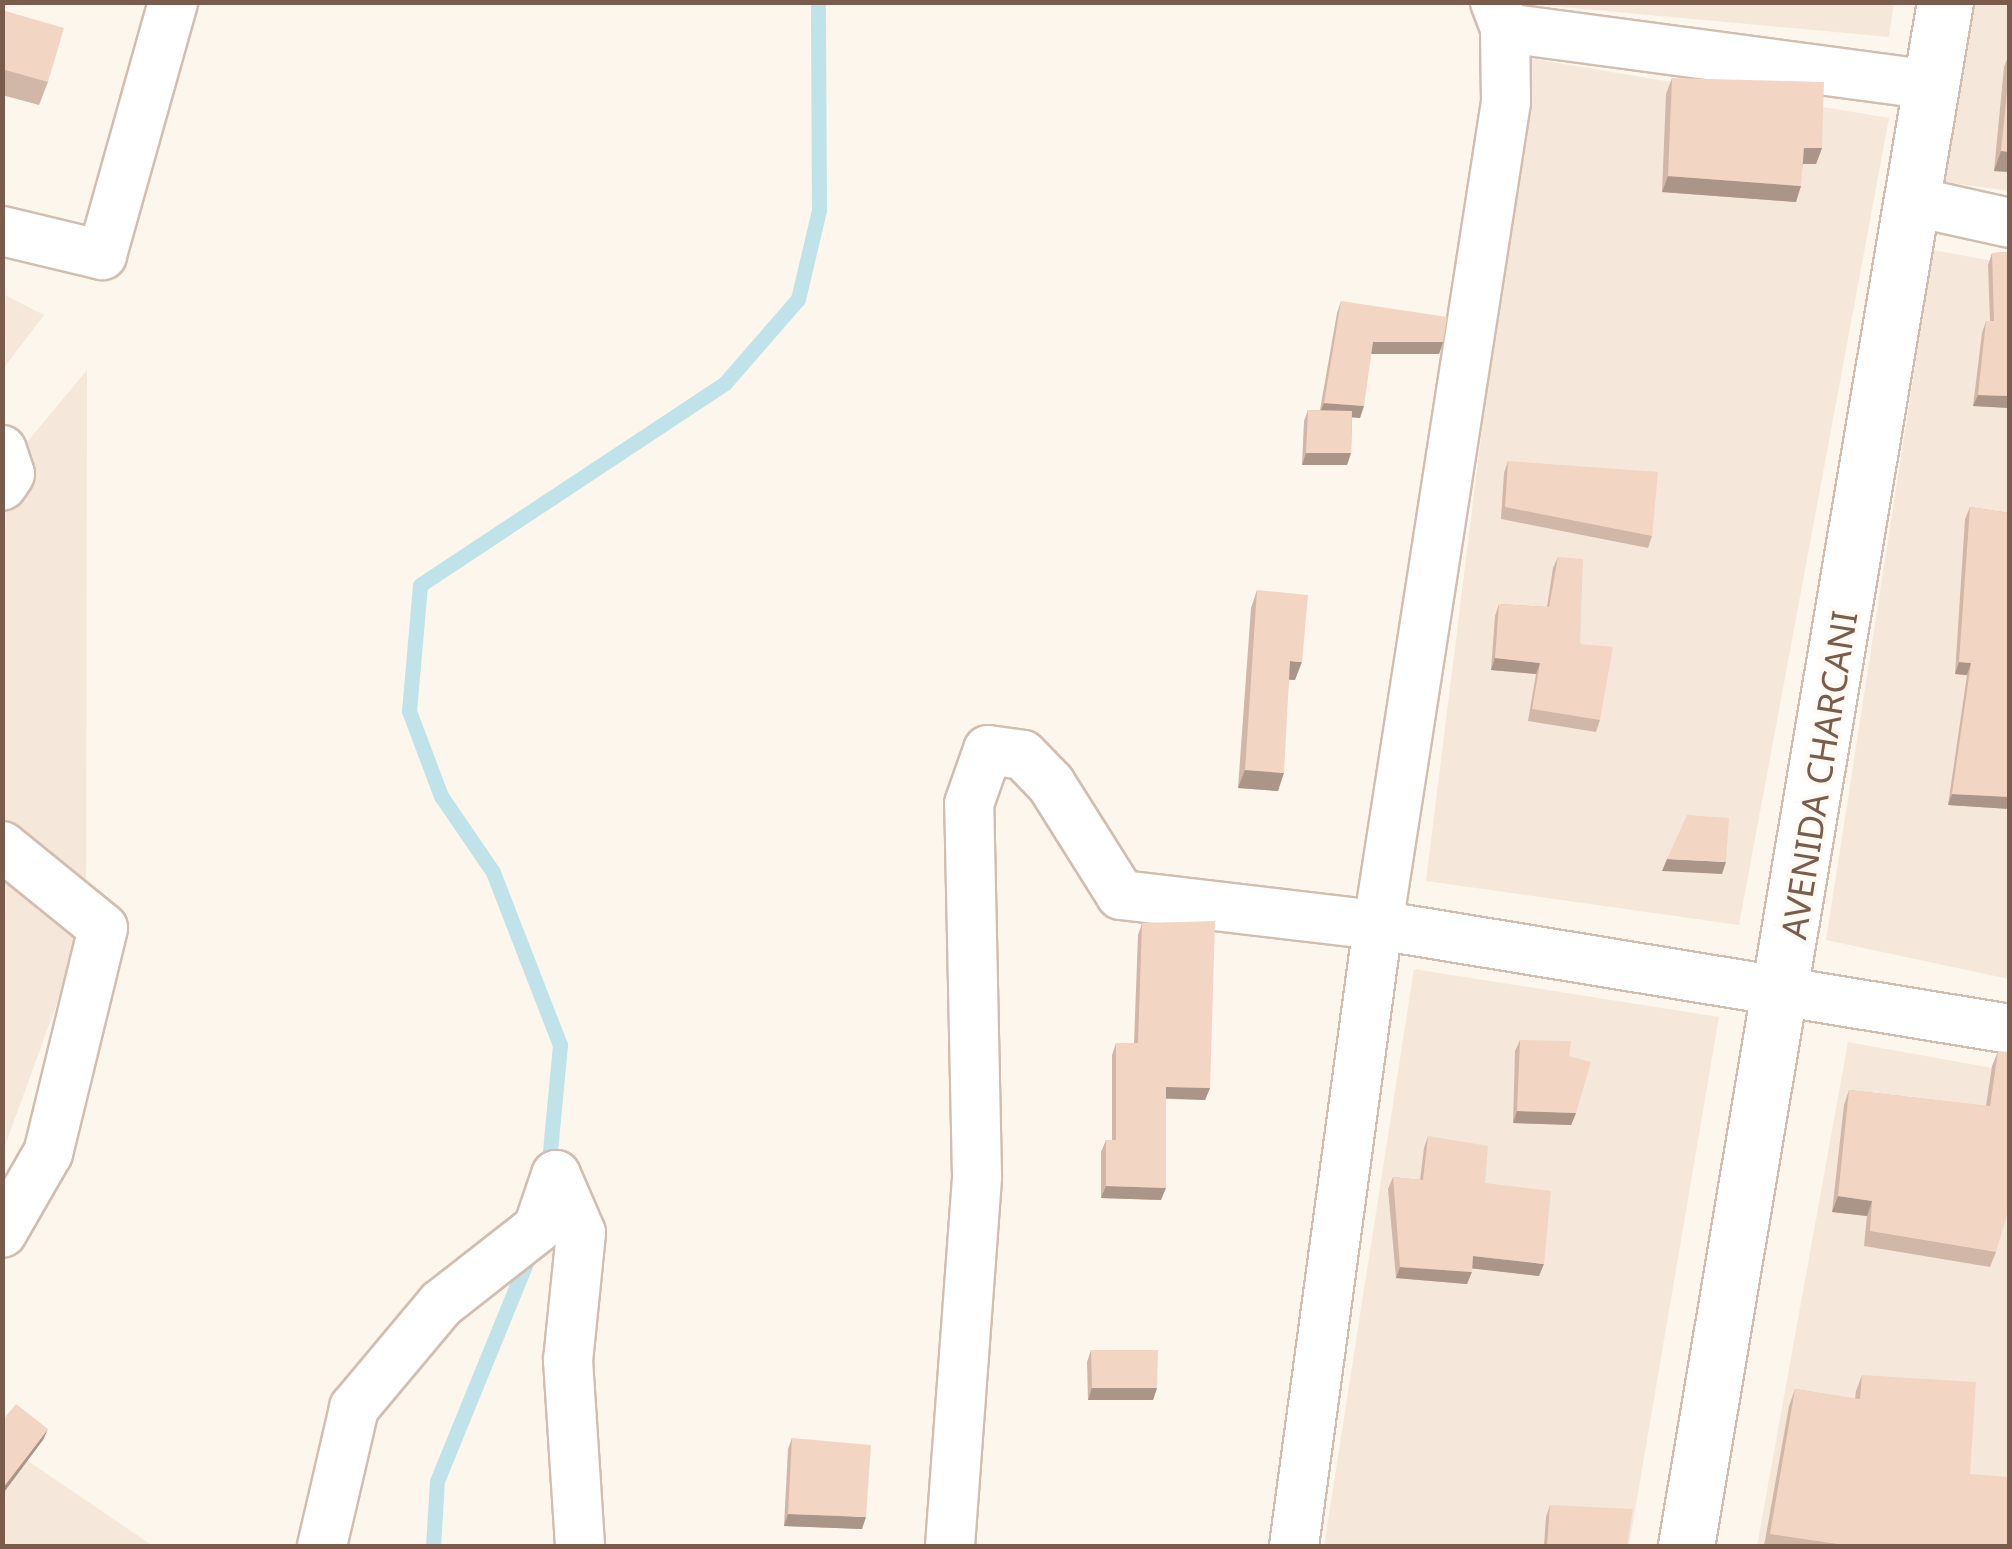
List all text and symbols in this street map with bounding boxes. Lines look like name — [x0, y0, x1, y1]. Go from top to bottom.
street label: AVENIDA CHARCANI — [1772, 608, 1866, 942]

